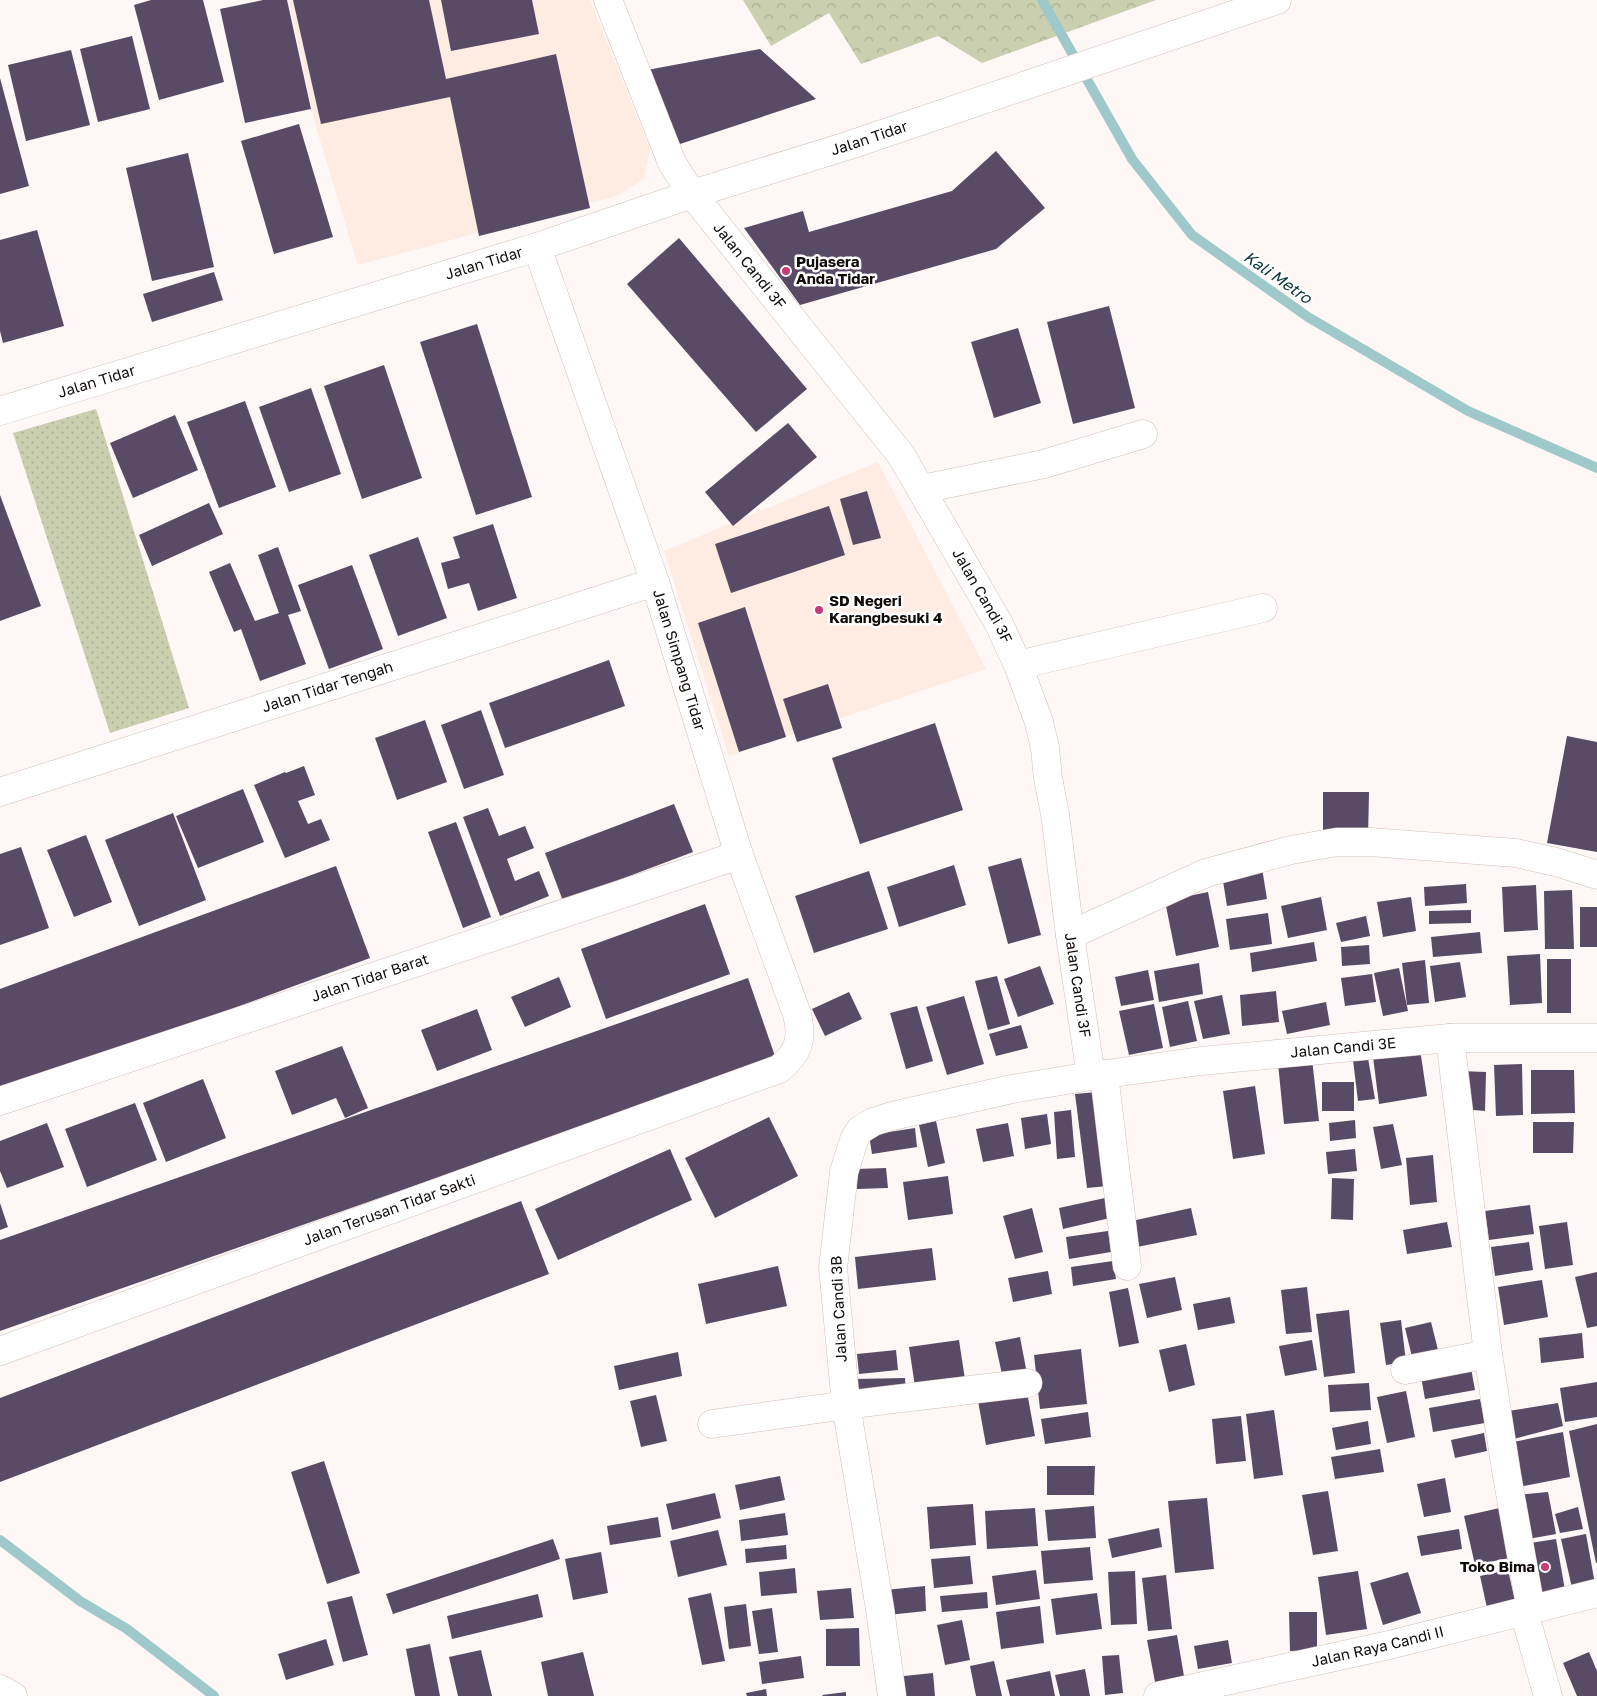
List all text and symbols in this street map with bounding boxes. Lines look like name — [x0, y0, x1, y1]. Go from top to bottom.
street label: Jalan Tidar — [828, 116, 910, 158]
street label: Jalan Candi 3F — [710, 218, 790, 312]
street label: Jalan Tidar — [443, 242, 525, 283]
water label: Kali Metro — [1240, 246, 1317, 308]
place label: Pujasera Anda Tidar — [796, 252, 875, 287]
marker: Pujasera Anda Tidar — [780, 265, 792, 277]
street label: Jalan Tidar — [55, 360, 137, 401]
street label: Jalan Candi 3F — [949, 545, 1017, 646]
street label: Jalan Simpang Tidar — [650, 587, 710, 733]
place label: SD Negeri Karangbesuki 4 — [829, 591, 942, 626]
marker: SD Negeri Karangbesuki 4 — [813, 604, 825, 616]
street label: Jalan Tidar Tengah — [259, 657, 395, 715]
street label: Jalan Candi 3F — [1062, 932, 1095, 1039]
street label: Jalan Tidar Barat — [309, 949, 431, 1005]
street label: Jalan Candi 3E — [1289, 1033, 1397, 1061]
street label: Jalan Terusan Tidar Sakti — [300, 1170, 477, 1249]
street label: Jalan Candi 3B — [826, 1255, 850, 1363]
place label: Toko Bima — [1460, 1557, 1535, 1575]
marker: Toko Bima — [1539, 1561, 1551, 1573]
street label: Jalan Raya Candi II — [1309, 1622, 1446, 1670]

